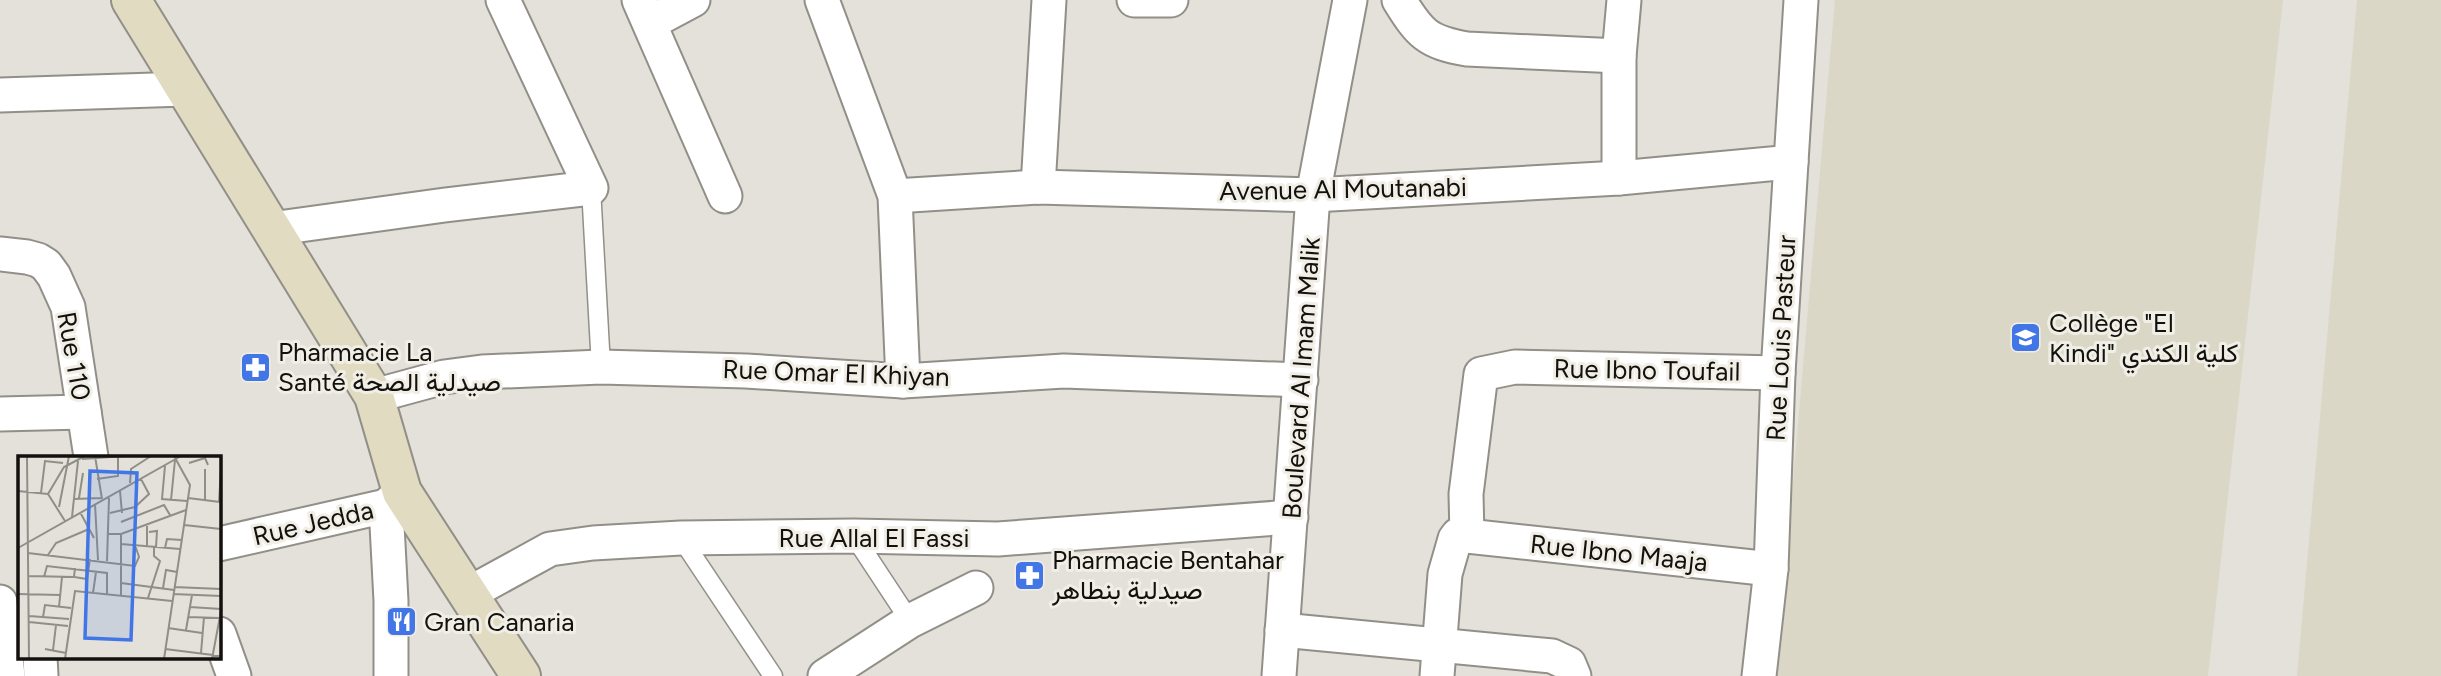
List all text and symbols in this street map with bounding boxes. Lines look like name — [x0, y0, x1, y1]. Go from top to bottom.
street label: Avenue Al Moutanabi — [1219, 171, 1467, 207]
street label: Rue Louis Pasteur — [1760, 234, 1802, 442]
street label: Boulevard Al Imam Malik — [1275, 236, 1327, 520]
place label: Collège "El Kindi" كلية الكندي — [2049, 307, 2238, 374]
street label: Rue 110 — [50, 309, 98, 403]
school or university icon: Collège "El Kindi" كلية الكندي — [2009, 321, 2043, 355]
place label: Pharmacie La Santé صيدلية الصحة — [278, 336, 501, 398]
pharmacy icon: Pharmacie La Santé صيدلية الصحة — [238, 350, 272, 384]
street label: Rue Ibno Toufail — [1553, 352, 1741, 388]
street label: Rue Omar El Khiyan — [722, 353, 950, 393]
inset map — [18, 456, 220, 658]
street label: Rue Jedda — [250, 494, 376, 552]
street label: Rue Allal El Fassi — [779, 522, 969, 554]
street label: Rue Ibno Maaja — [1529, 528, 1709, 578]
place label: Pharmacie Bentahar صيدلية بنطاهر — [1051, 544, 1284, 606]
pharmacy icon: Pharmacie Bentahar صيدلية بنطاهر — [1012, 558, 1046, 592]
restaurant icon: Gran Canaria — [384, 605, 418, 639]
place label: Gran Canaria — [424, 606, 575, 638]

